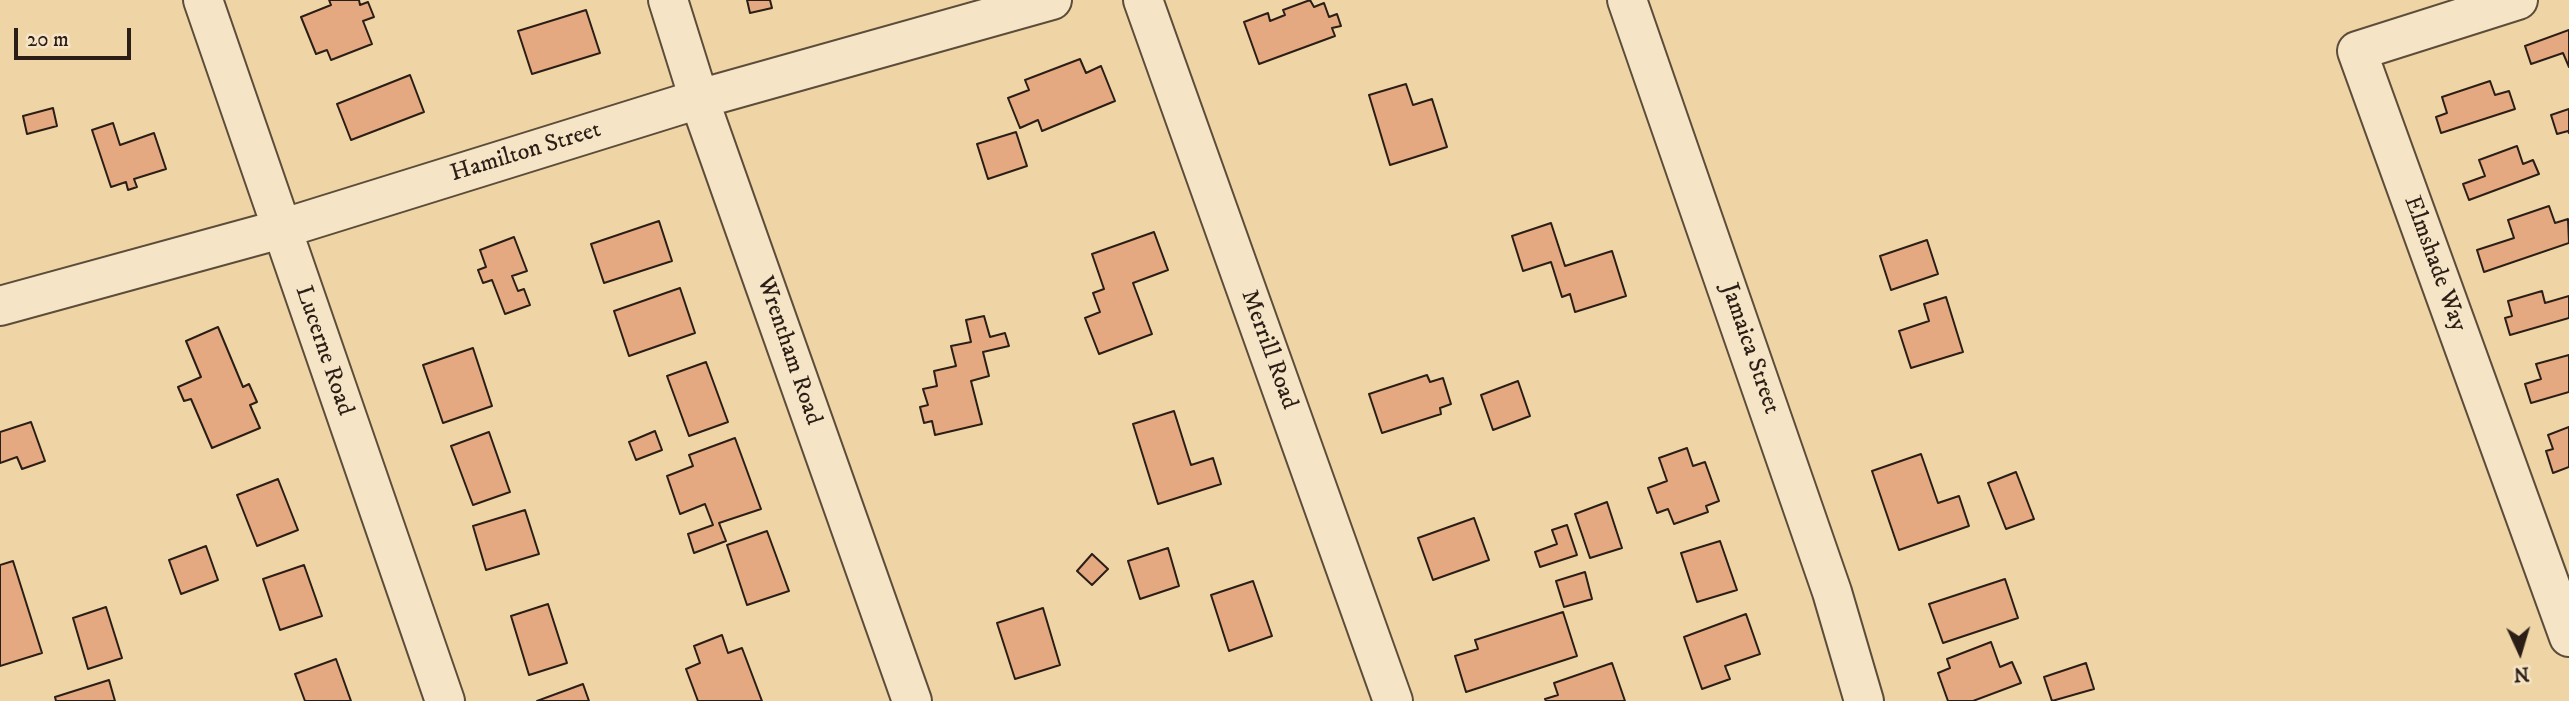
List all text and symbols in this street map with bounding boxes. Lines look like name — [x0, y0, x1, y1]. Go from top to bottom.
scale bar — [18, 14, 135, 58]
text: 20 m — [27, 27, 69, 53]
street label: Hamilton Street — [447, 116, 605, 190]
street label: Elmshade Way — [2396, 192, 2472, 336]
street label: Wrentham Road — [749, 273, 827, 429]
street label: Jamaica Street — [1713, 280, 1785, 418]
street label: Lucerne Road — [287, 282, 359, 420]
street label: Merrill Road — [1233, 286, 1303, 414]
north arrow — [2485, 617, 2555, 687]
text: N — [2513, 661, 2530, 685]

